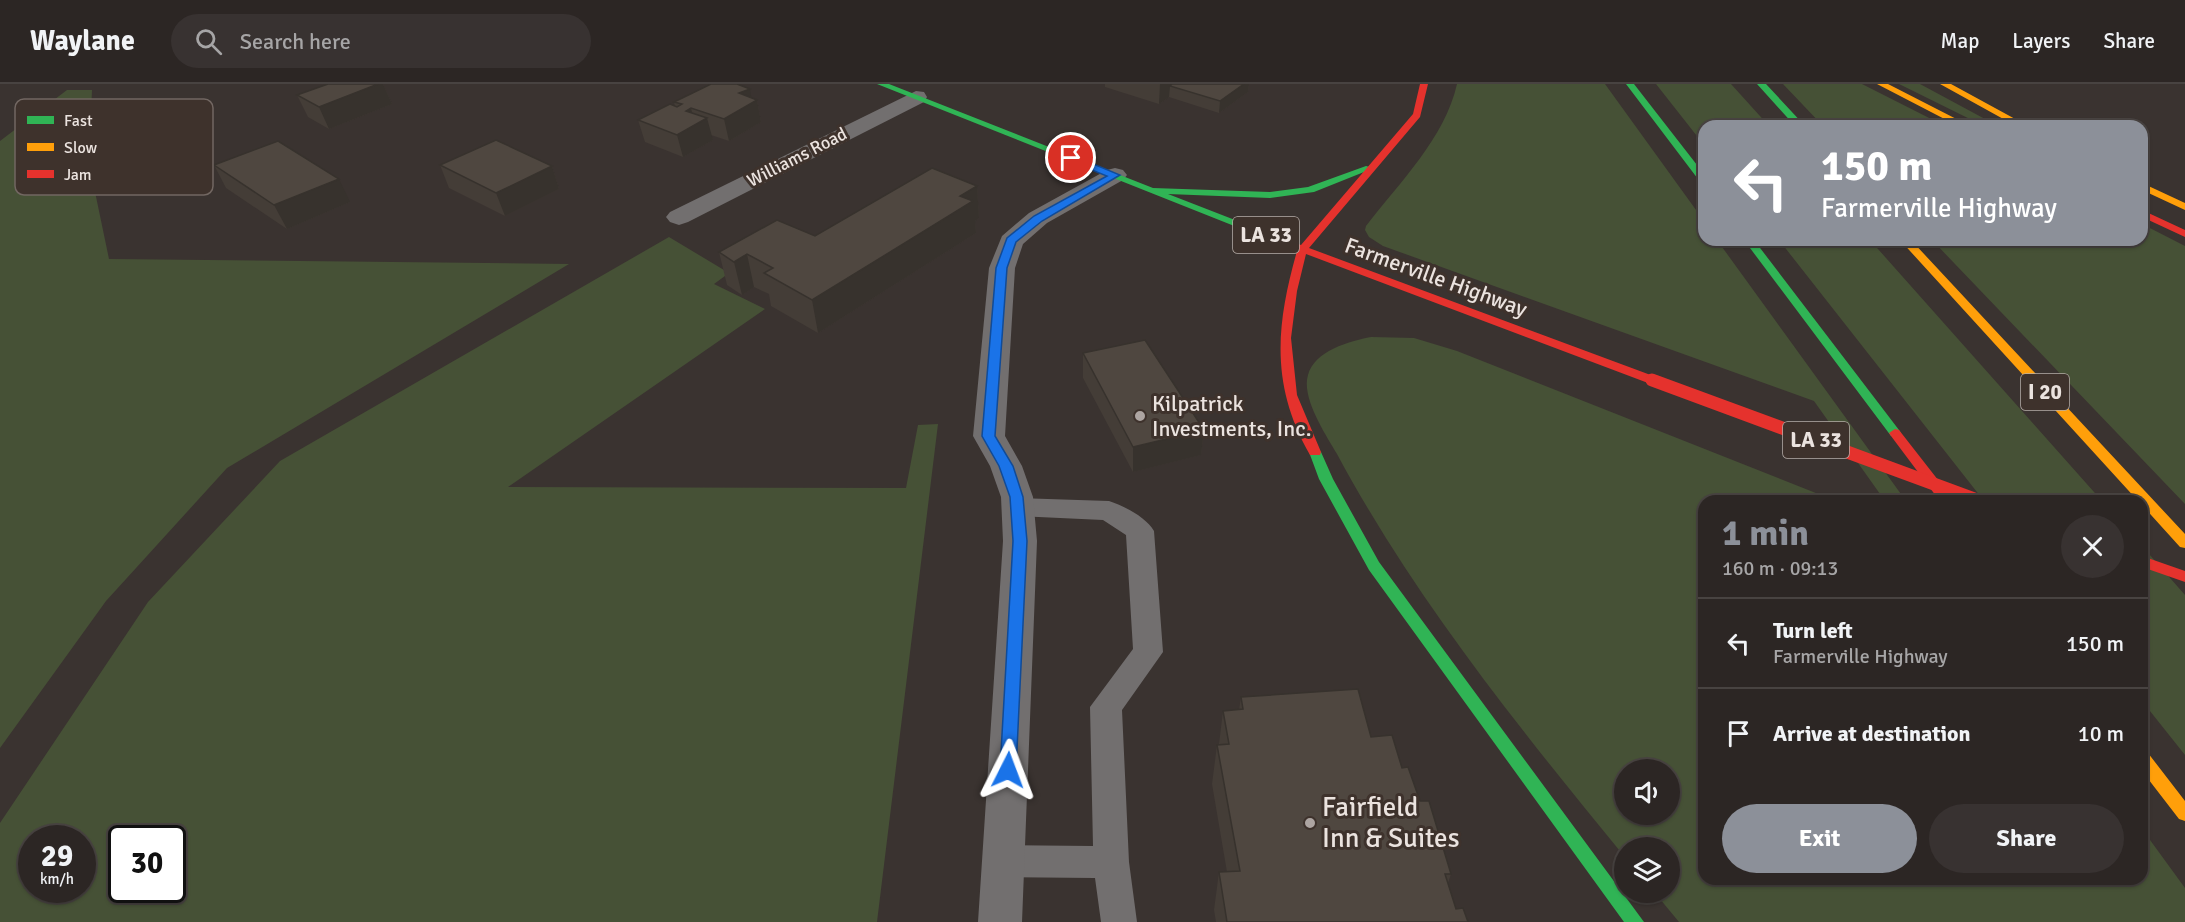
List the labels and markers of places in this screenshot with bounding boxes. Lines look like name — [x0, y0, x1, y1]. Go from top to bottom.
pin — [1045, 132, 1096, 183]
place label: Kilpatrick Investments, Inc. — [1152, 390, 1311, 442]
marker: Kilpatrick Investments, Inc. — [1133, 409, 1147, 423]
place label: Fairfield Inn & Suites — [1322, 791, 1459, 855]
marker: Fairfield Inn & Suites — [1303, 816, 1317, 830]

